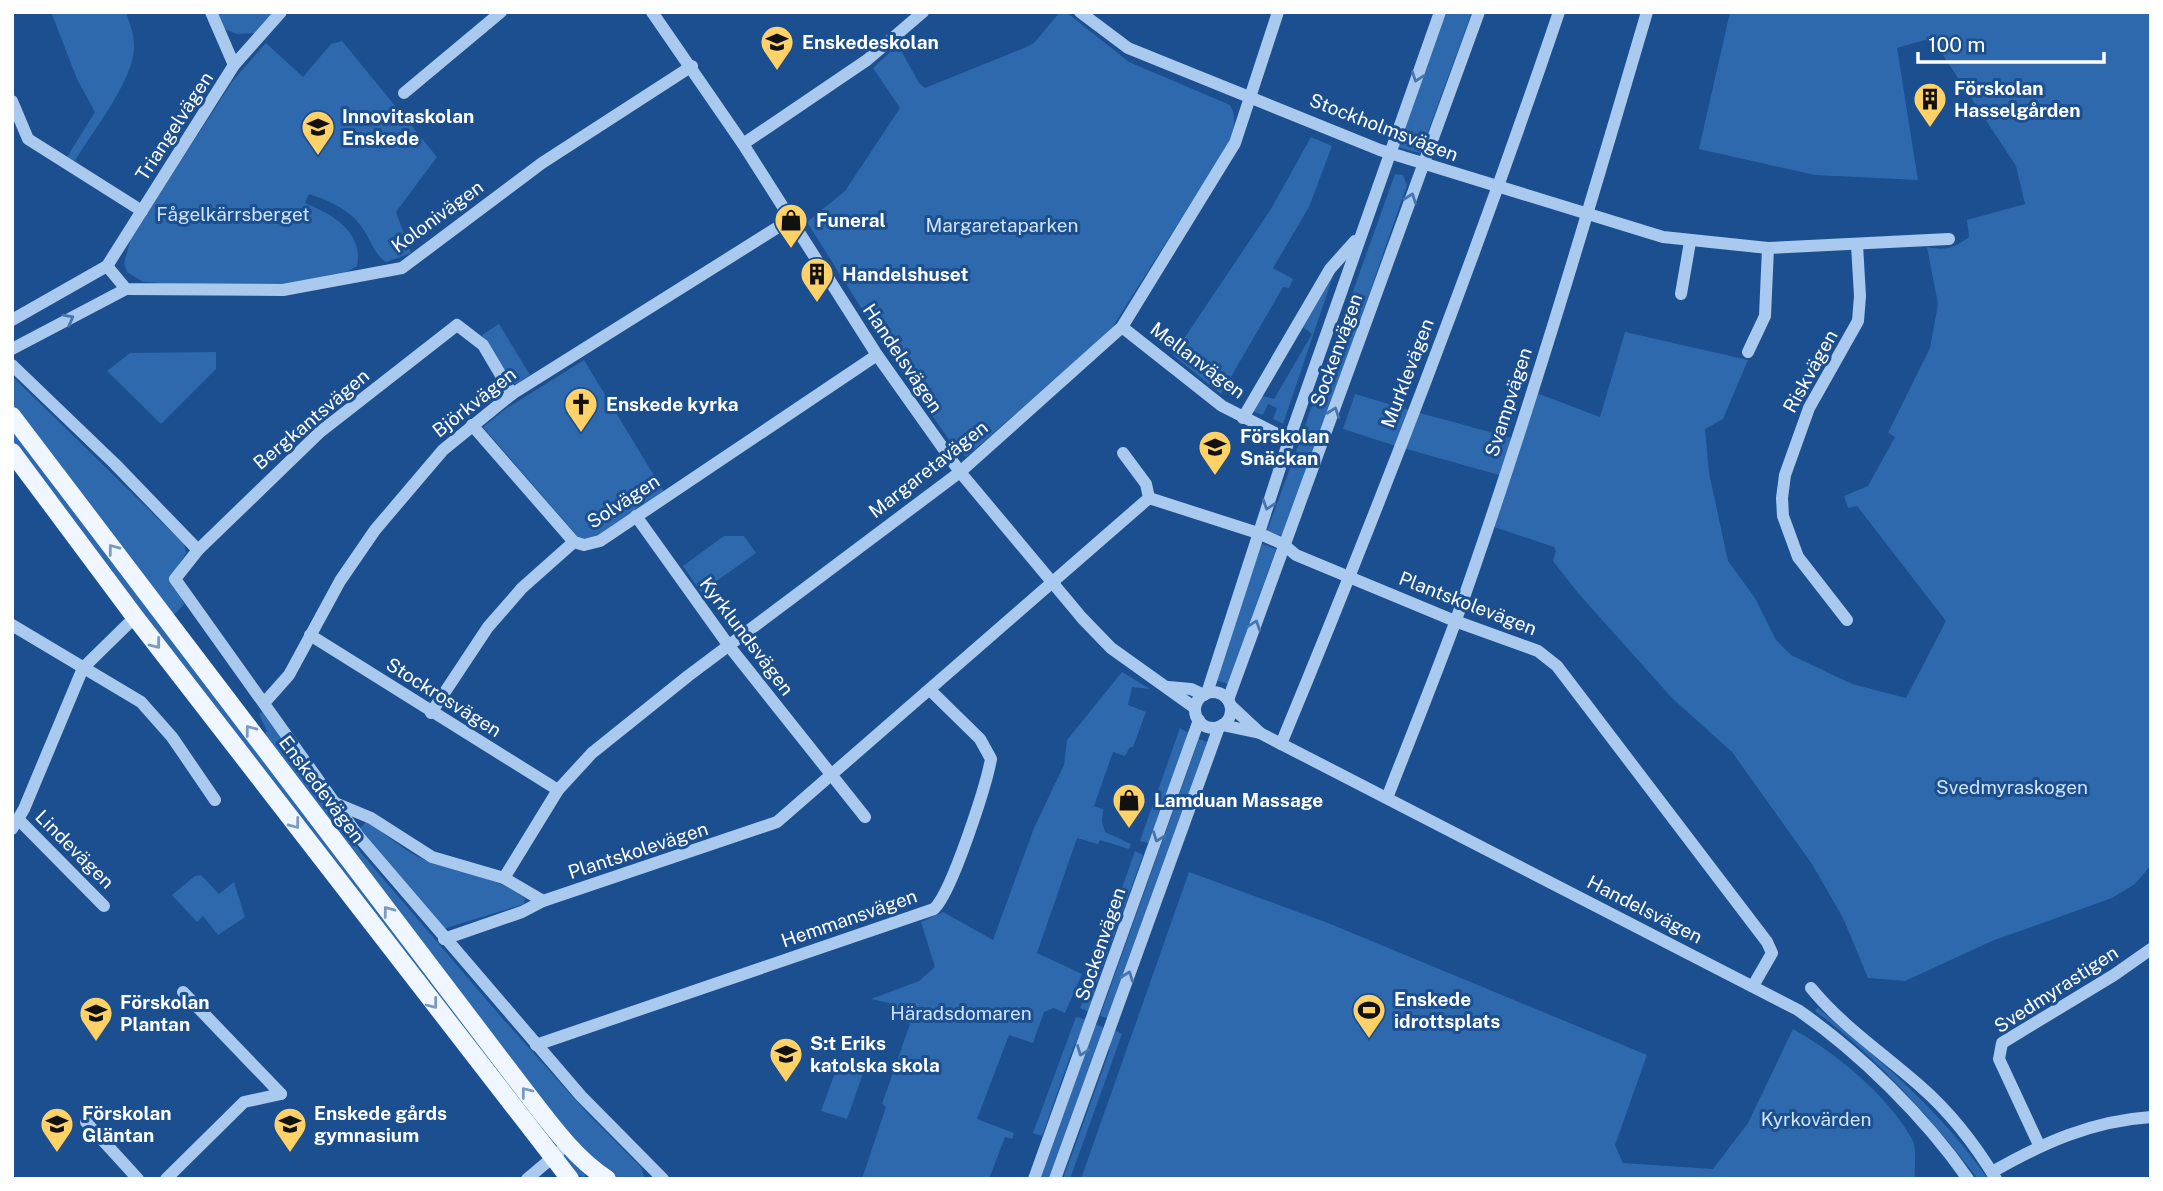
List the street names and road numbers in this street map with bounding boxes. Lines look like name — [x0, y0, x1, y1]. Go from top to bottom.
street label: Triangelvägen — [131, 68, 217, 184]
street label: Stockholmsvägen — [1307, 89, 1461, 165]
street label: Kolonivägen — [387, 175, 487, 257]
street label: Sockenvägen — [1305, 291, 1367, 409]
street label: Handelsvägen — [859, 300, 947, 416]
street label: Murklevägen — [1376, 315, 1438, 431]
street label: Mellanvägen — [1146, 317, 1250, 403]
street label: Riskvägen — [1778, 326, 1842, 416]
street label: Svampvägen — [1480, 345, 1536, 459]
street label: Björkvägen — [428, 363, 520, 441]
street label: Bergkantsvägen — [249, 364, 373, 474]
street label: Margaretavägen — [864, 416, 992, 522]
street label: Solvägen — [583, 469, 663, 533]
street label: Plantskolevägen — [1396, 567, 1540, 639]
street label: Kyrklundsvägen — [695, 573, 799, 699]
street label: Stockrosvägen — [382, 653, 506, 741]
street label: Enskedevägen — [275, 731, 369, 847]
street label: Lindevägen — [31, 805, 119, 893]
street label: Plantskolevägen — [565, 817, 711, 883]
street label: Handelsvägen — [1584, 871, 1706, 947]
street label: Hemmansvägen — [778, 884, 920, 952]
street label: Sockenvägen — [1070, 884, 1130, 1004]
street label: Svedmyrastigen — [1990, 941, 2122, 1037]

